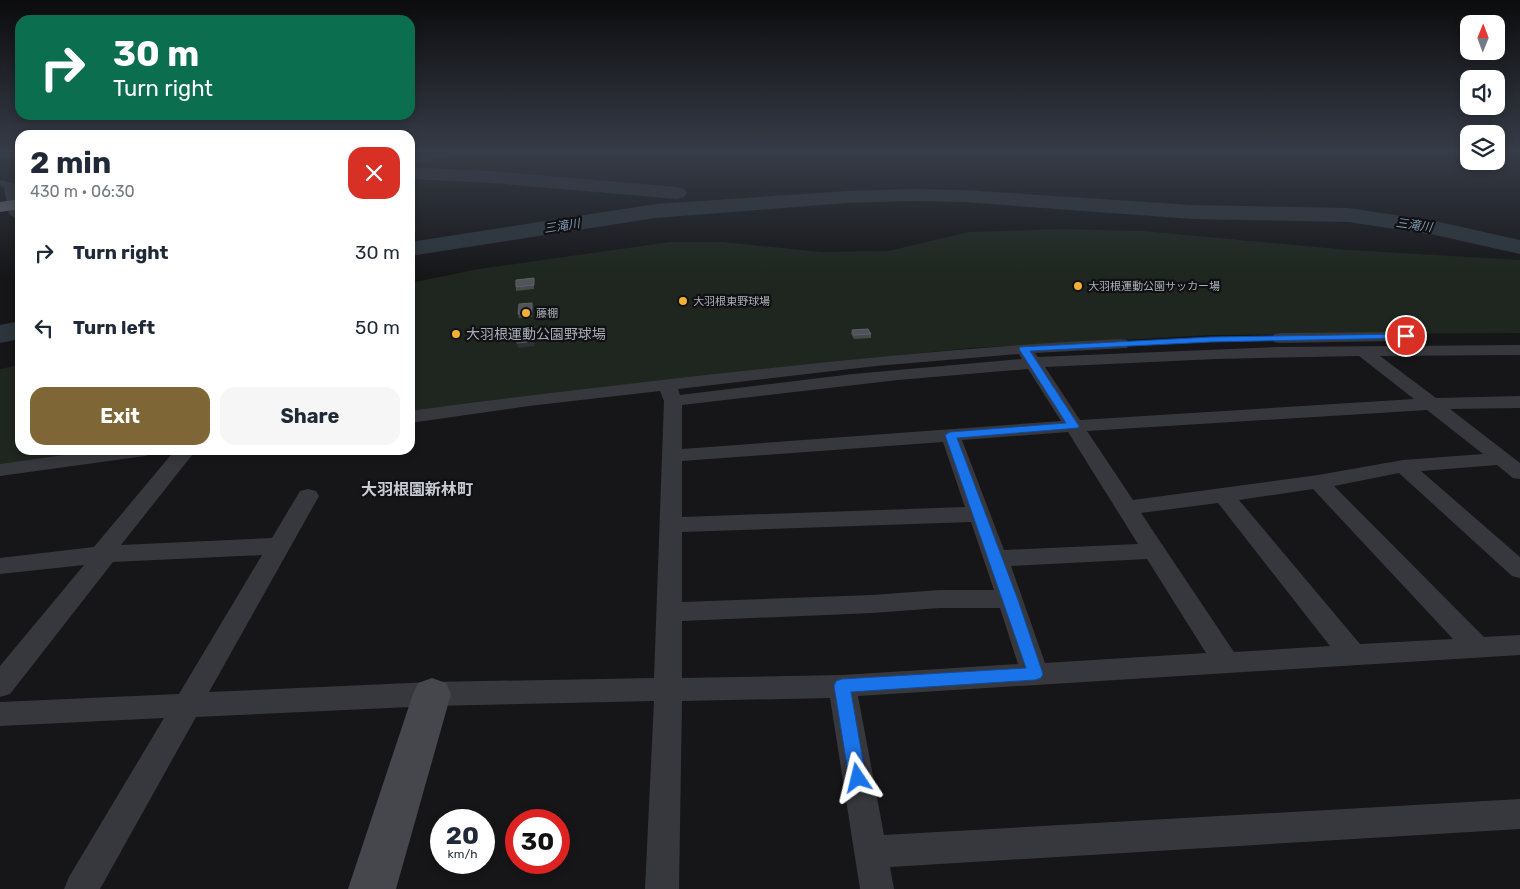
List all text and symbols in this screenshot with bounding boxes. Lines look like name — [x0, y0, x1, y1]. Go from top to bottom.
north arrow — [1460, 15, 1505, 60]
map controls — [1460, 15, 1505, 170]
text: 30 m — [113, 33, 199, 75]
icon: right — [30, 35, 95, 100]
button: sound — [1460, 70, 1505, 115]
text: Turn right — [113, 75, 213, 102]
button: layers — [1460, 125, 1505, 170]
text: 2 min — [30, 145, 111, 181]
button: close — [348, 147, 400, 199]
text: 430 m · 06:30 — [30, 182, 135, 201]
water label: 三滝川 — [543, 216, 583, 236]
water label: 三滝川 — [1395, 216, 1435, 235]
icon: right — [30, 239, 58, 267]
text: Turn right — [73, 241, 168, 264]
text: 30 m — [355, 241, 400, 264]
marker: 大羽根運動公園サッカー場 — [1072, 280, 1084, 292]
place label: 大羽根運動公園サッカー場 — [1088, 280, 1220, 293]
marker: 大羽根東野球場 — [677, 295, 689, 307]
place label: 大羽根東野球場 — [693, 295, 770, 308]
marker: 藤棚 — [520, 307, 532, 319]
place label: 藤棚 — [536, 307, 558, 320]
icon: left — [30, 314, 58, 342]
pin — [1385, 315, 1427, 357]
text: Turn left — [73, 316, 155, 339]
text: 50 m — [355, 316, 400, 339]
icon: arrive — [1392, 322, 1420, 350]
place label: 大羽根運動公園野球場 — [466, 326, 606, 343]
marker: 大羽根運動公園野球場 — [450, 328, 462, 340]
button: Exit — [30, 387, 210, 445]
button: Share — [220, 387, 400, 445]
district label: 大羽根園新林町 — [361, 480, 473, 499]
position arrow — [831, 751, 883, 803]
speed limit sign: 30 — [505, 809, 570, 874]
text: 20 — [446, 821, 479, 850]
text: km/h — [448, 847, 477, 861]

